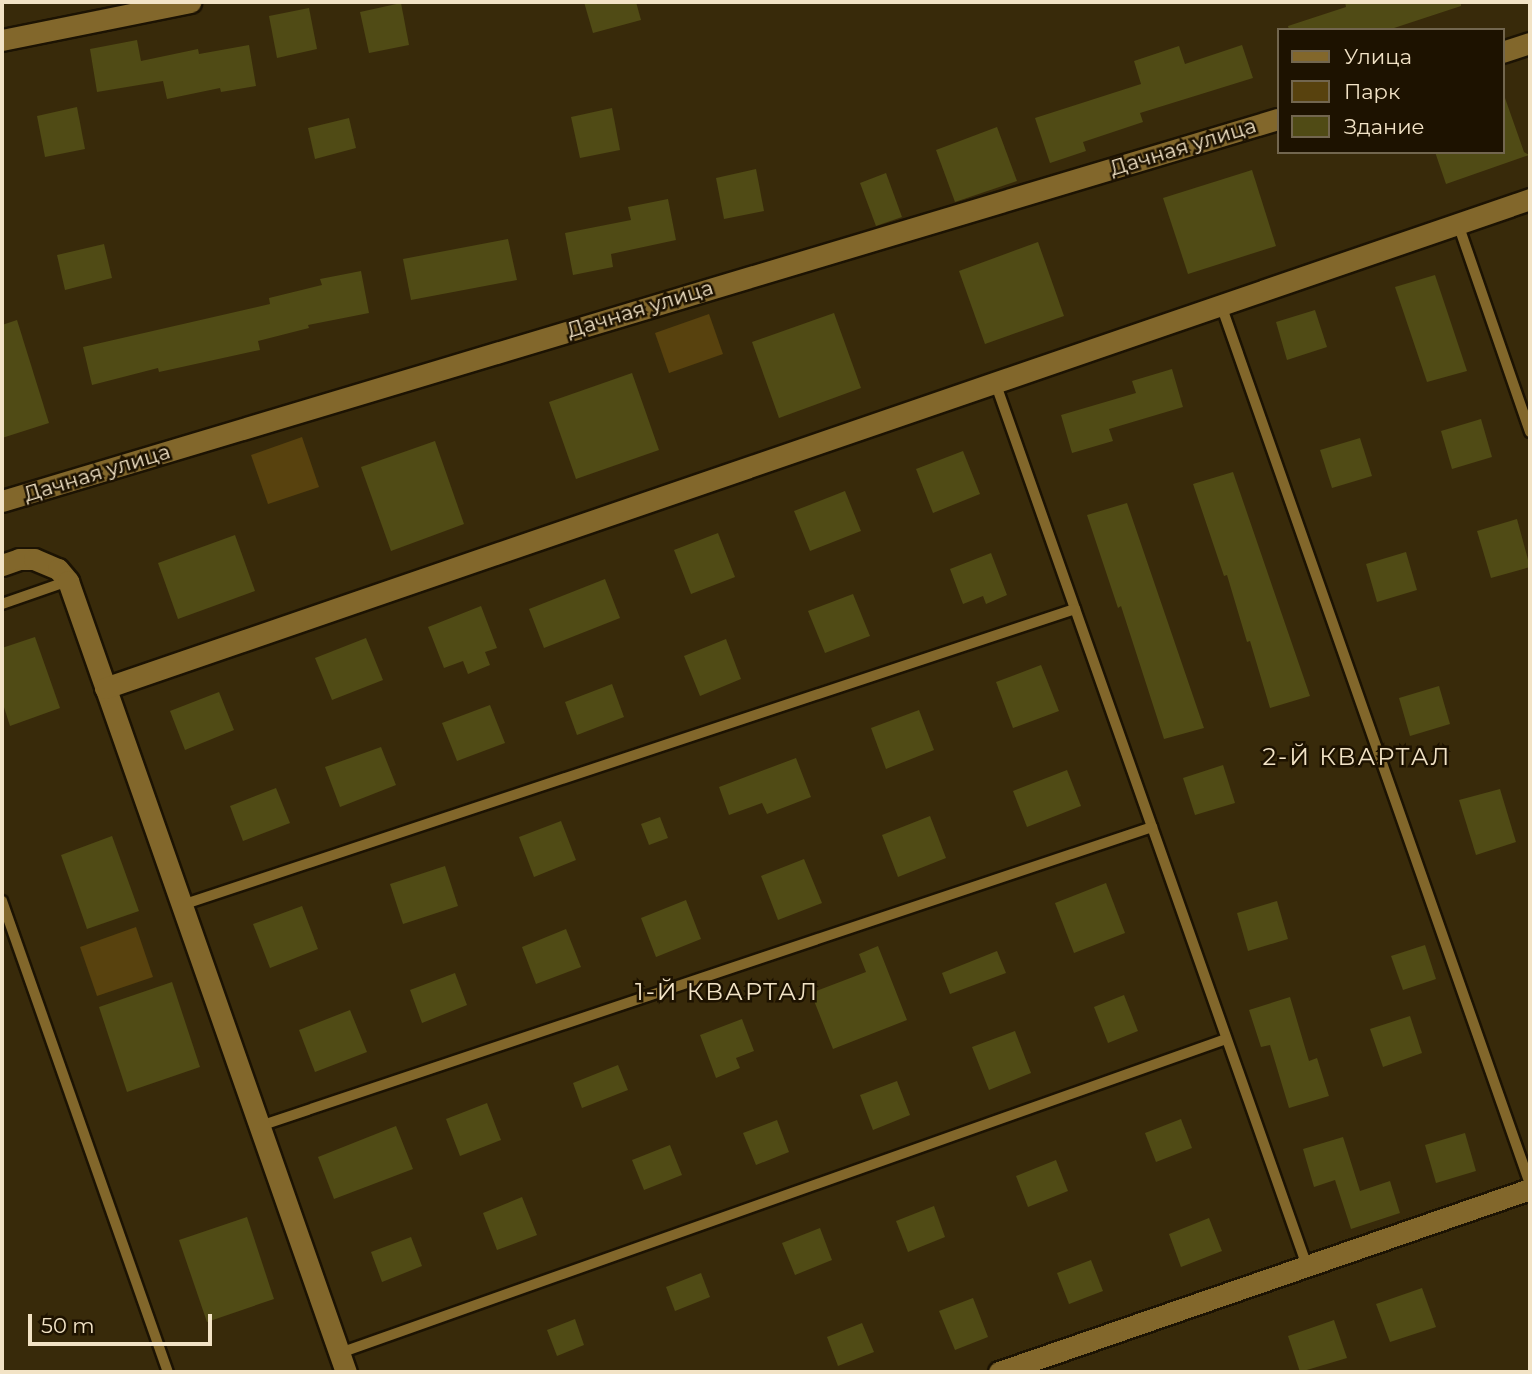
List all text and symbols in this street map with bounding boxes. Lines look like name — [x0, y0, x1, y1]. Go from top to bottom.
legend — [1276, 28, 1504, 154]
text: Улица — [1344, 44, 1412, 69]
text: Парк — [1344, 79, 1400, 104]
street label: Дачная улица — [1107, 113, 1259, 181]
text: Здание — [1344, 114, 1425, 139]
street label: Дачная улица — [564, 275, 716, 343]
street label: Дачная улица — [21, 439, 173, 507]
district label: 2-Й КВАРТАЛ — [1264, 743, 1450, 771]
district label: 1-Й КВАРТАЛ — [636, 978, 818, 1006]
scale bar — [32, 1300, 215, 1344]
text: 50 m — [41, 1313, 95, 1338]

